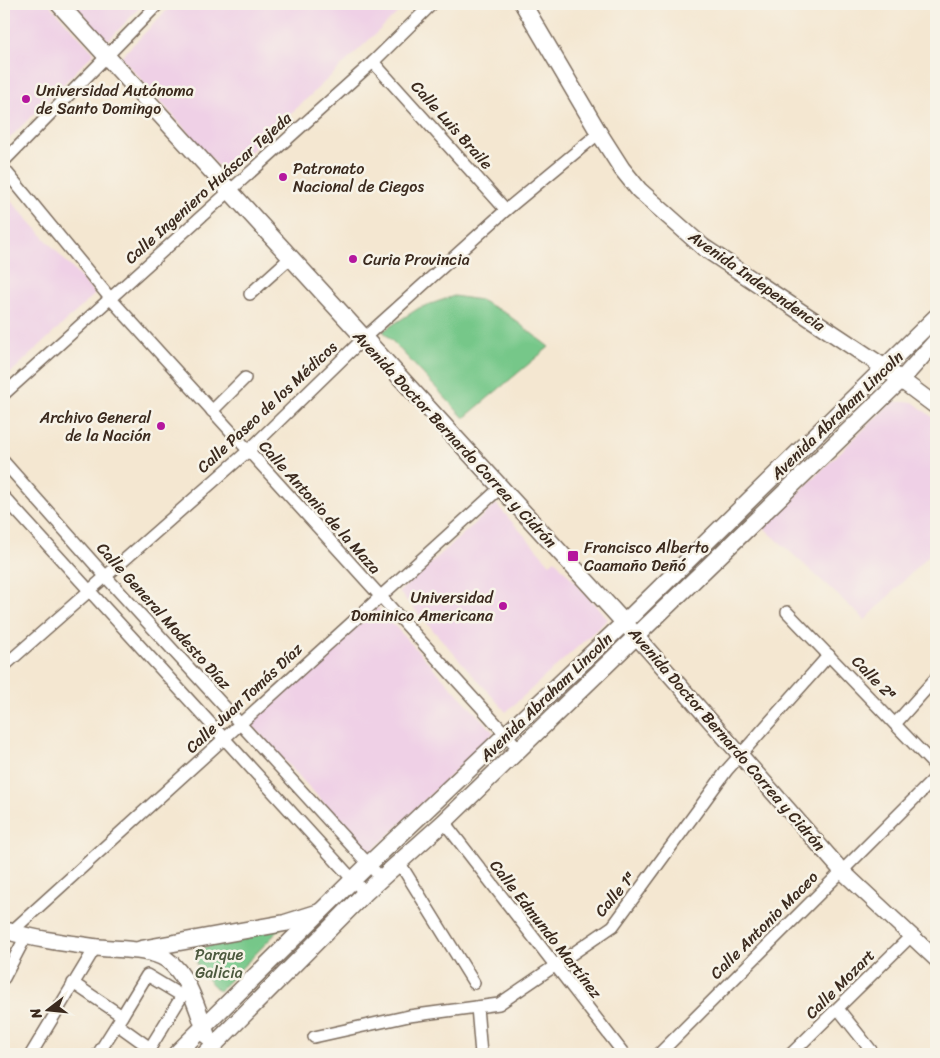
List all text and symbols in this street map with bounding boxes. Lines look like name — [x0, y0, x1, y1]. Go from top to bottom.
street label: Calle Luis Braile — [404, 73, 500, 177]
place label: Universidad Autónoma de Santo Domingo — [36, 76, 194, 123]
marker: Universidad Autónoma de Santo Domingo — [20, 93, 32, 105]
street label: Calle Ingeniero Huáscar Tejeda — [118, 104, 299, 271]
place label: Patronato Nacional de Ciegos — [293, 154, 424, 201]
marker: Patronato Nacional de Ciegos — [277, 171, 289, 183]
street label: Avenida Independencia — [682, 222, 832, 340]
place label: Curia Provincia — [363, 245, 470, 274]
marker: Curia Provincia — [347, 253, 359, 265]
street label: Avenida Doctor Bernardo Correa y Cidrón — [345, 322, 565, 555]
street label: Calle Paseo de los Médicos — [190, 333, 345, 480]
street label: Avenida Abraham Lincoln — [763, 343, 911, 487]
place label: Archivo General de la Nación — [39, 403, 151, 450]
marker: Archivo General de la Nación — [155, 420, 167, 432]
street label: Calle Antonio de la Maza — [251, 433, 389, 581]
place label: Francisco Alberto Caamaño Deñó — [584, 533, 709, 580]
street label: Calle General Modesto Díaz — [89, 535, 239, 697]
marker: Francisco Alberto Caamaño Deñó — [566, 549, 580, 563]
place label: Universidad Dominico Americana — [351, 583, 495, 630]
marker: Universidad Dominico Americana — [497, 600, 509, 612]
street label: Avenida Doctor Bernardo Correa y Cidrón — [620, 619, 833, 858]
street label: Avenida Abraham Lincoln — [472, 625, 620, 769]
street label: Calle Juan Tomás Díaz — [178, 635, 310, 761]
street label: Calle 2ª — [844, 648, 904, 708]
street label: Calle Edmundo Martínez — [482, 853, 610, 1005]
street label: Calle Antonio Maceo — [703, 864, 825, 986]
street label: Calle 1ª — [587, 865, 643, 923]
park label: Parque Galicia — [195, 940, 243, 987]
street label: Calle Mozart — [798, 942, 882, 1026]
north arrow — [22, 986, 72, 1036]
text: N — [23, 1005, 50, 1023]

